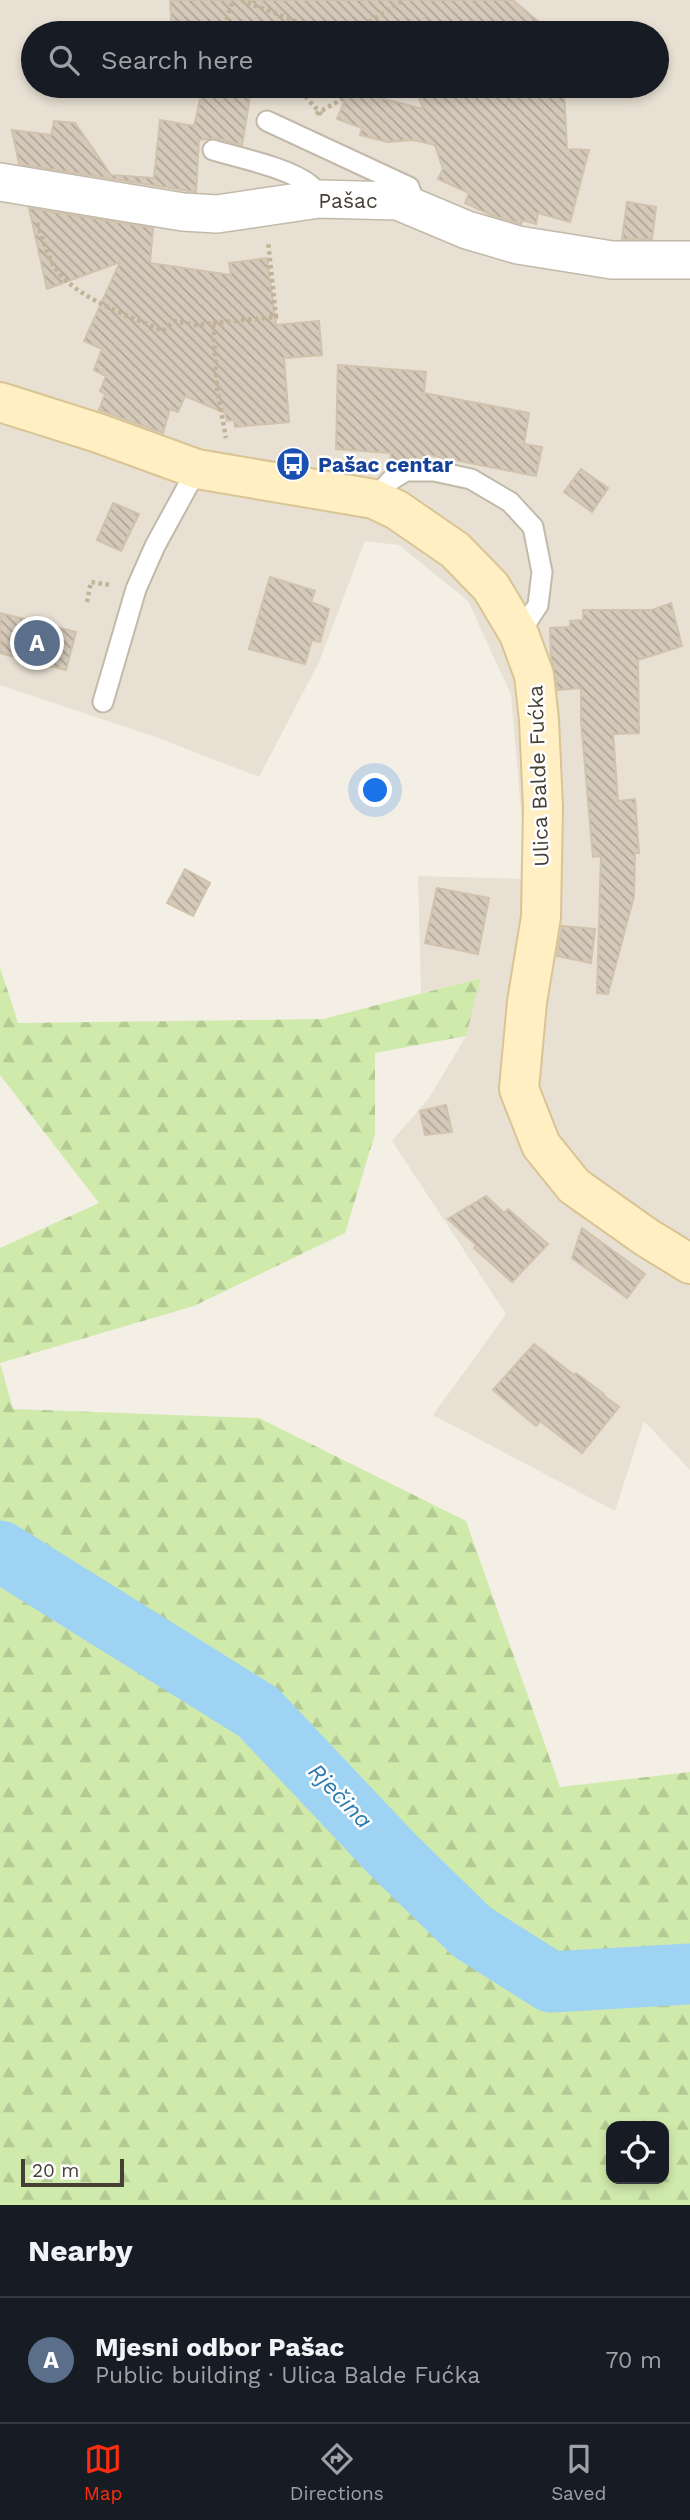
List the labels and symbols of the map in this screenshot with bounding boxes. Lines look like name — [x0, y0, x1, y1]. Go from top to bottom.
street label: Pašac — [318, 188, 378, 213]
bus stop icon: Pašac centar — [274, 445, 312, 483]
place label: Pašac centar — [318, 452, 453, 477]
pin: A — [14, 617, 60, 669]
street label: Ulica Balde Fućka — [522, 685, 554, 867]
your location — [358, 773, 392, 807]
water label: Rječina — [303, 1758, 377, 1834]
scale bar — [21, 2156, 124, 2188]

